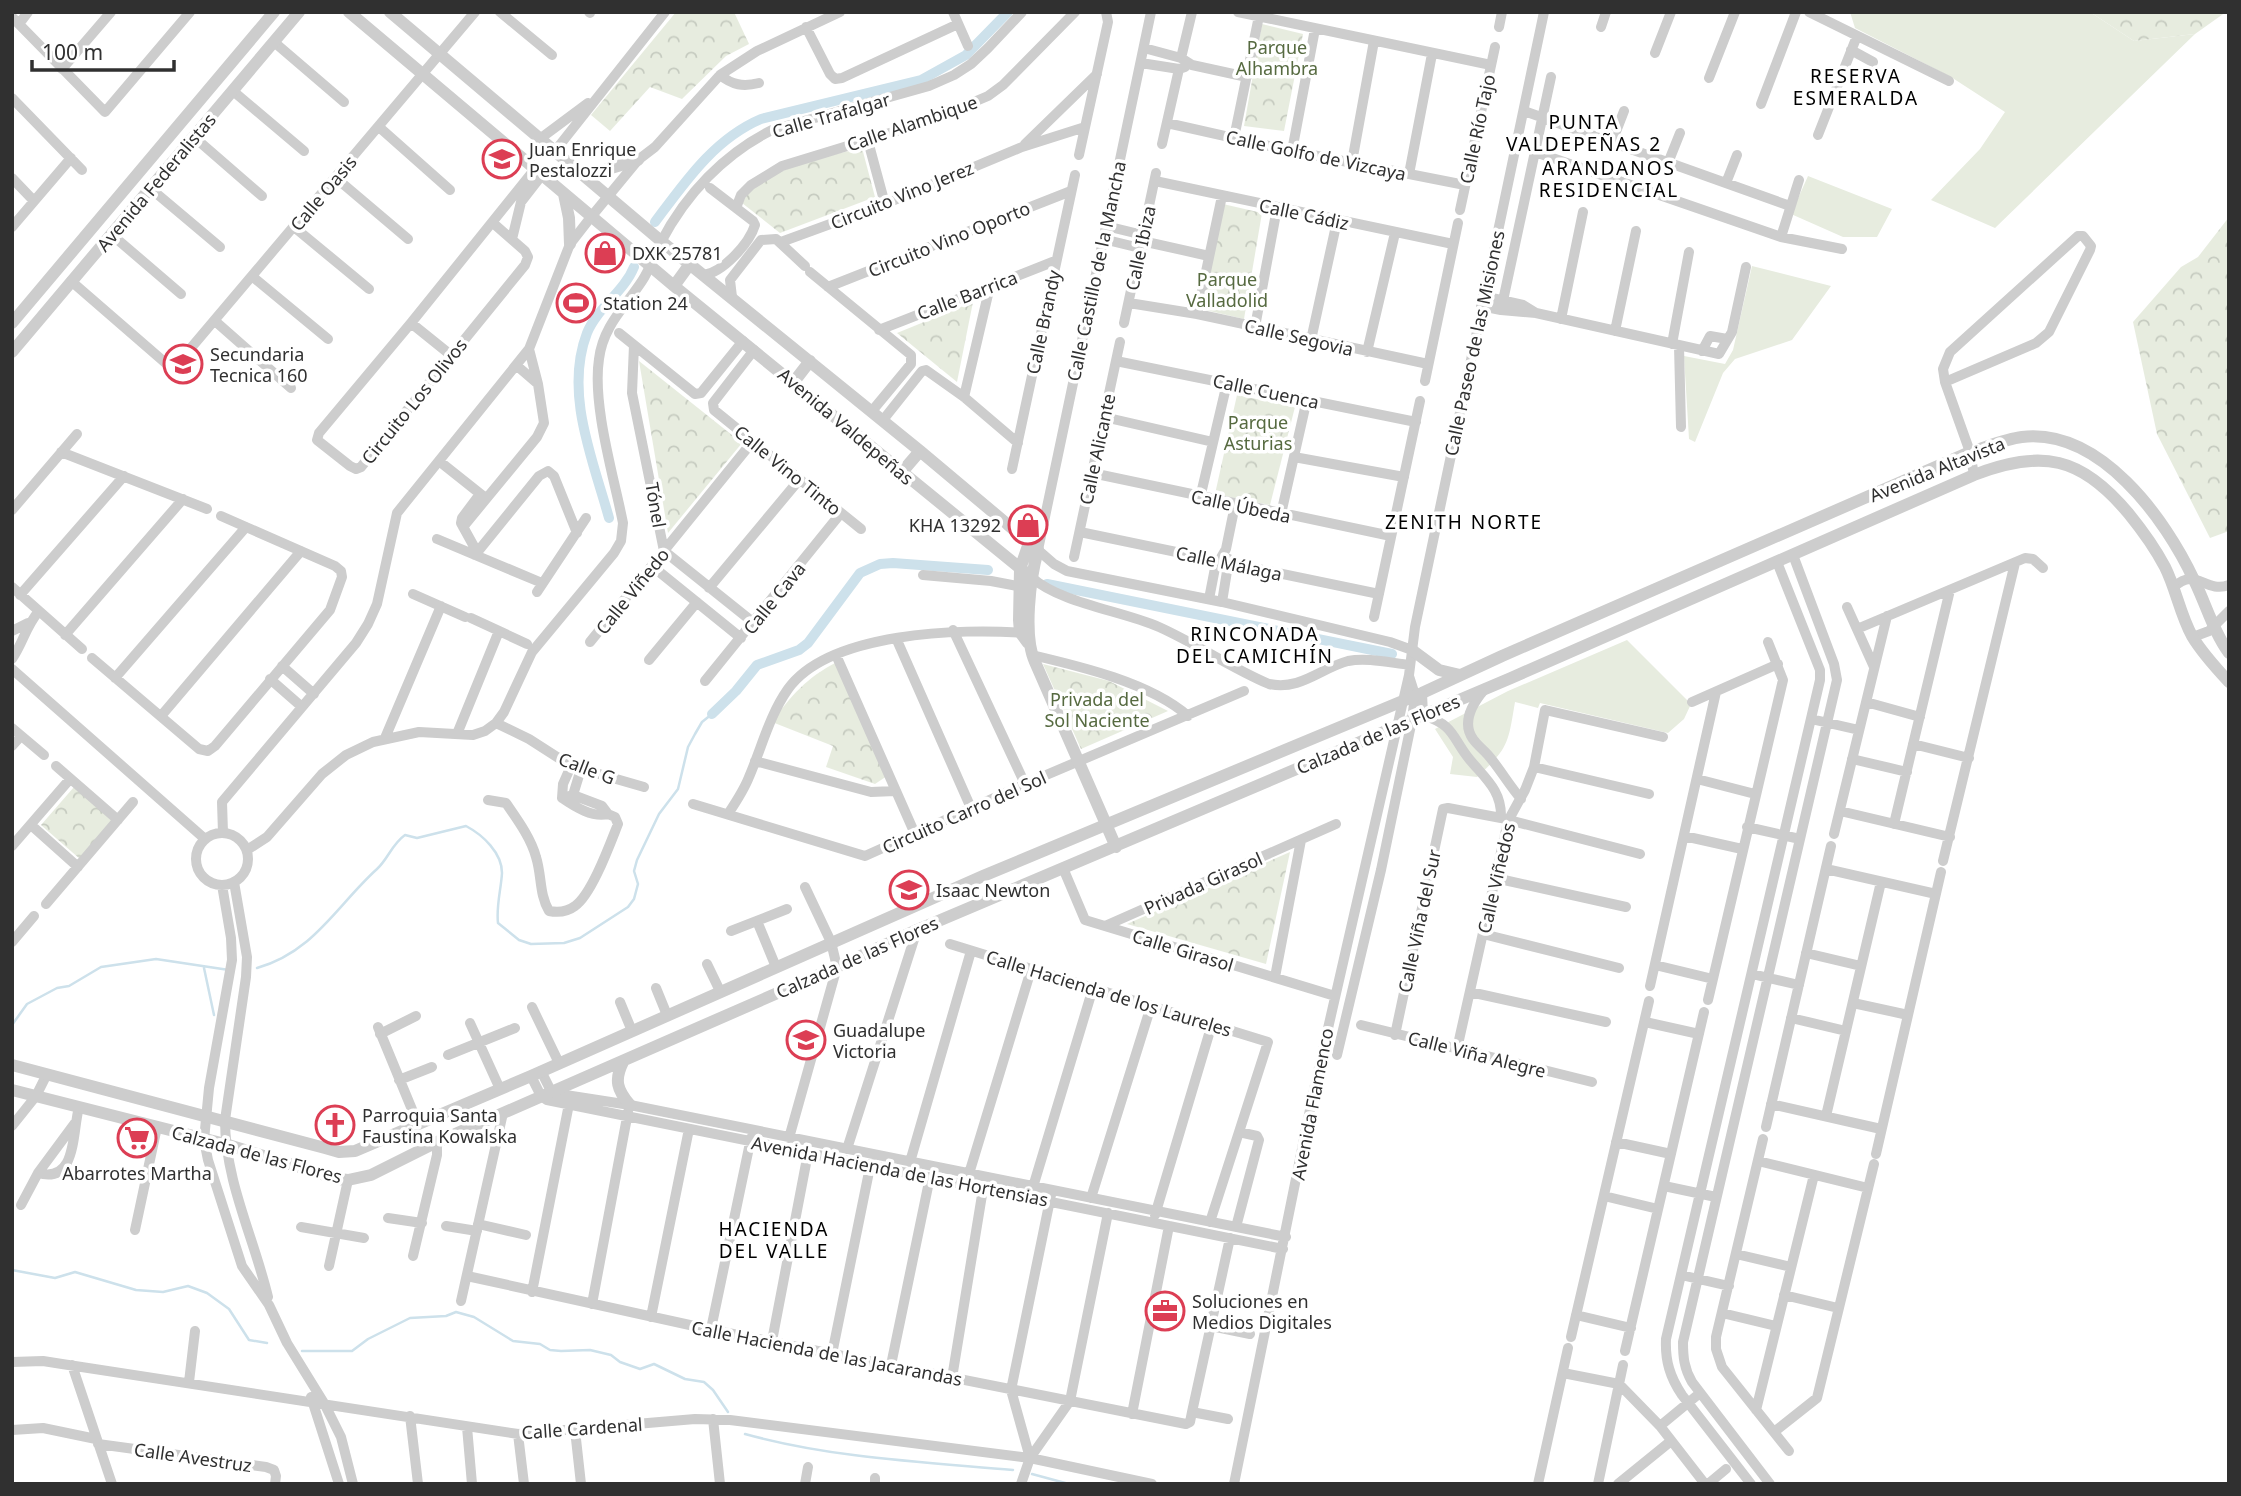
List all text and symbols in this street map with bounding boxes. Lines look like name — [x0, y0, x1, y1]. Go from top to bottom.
scale bar — [32, 28, 173, 72]
park label: Parque Alhambra — [1236, 35, 1318, 80]
text: 100 m — [42, 38, 103, 66]
district label: RESERVA ESMERALDA — [1793, 63, 1919, 111]
street label: Calle Río Tajo — [1454, 72, 1500, 186]
street label: Calle Trafalgar — [769, 87, 893, 143]
street label: Calle Alambique — [843, 89, 981, 157]
street label: Avenida Federalistas — [91, 108, 221, 256]
district label: PUNTA VALDEPEÑAS 2 — [1506, 109, 1662, 157]
street label: Calle Golfo de Vizcaya — [1224, 124, 1408, 186]
place label: Juan Enrique Pestalozzi — [527, 137, 637, 182]
school or university icon: Juan Enrique Pestalozzi — [481, 138, 523, 180]
street label: Calle Oasis — [284, 150, 362, 236]
street label: Circuito Vino Jerez — [827, 155, 977, 235]
district label: ARANDANOS RESIDENCIAL — [1539, 155, 1679, 203]
street label: Calle Castillo de la Mancha — [1061, 159, 1131, 383]
street label: Calle Cádiz — [1257, 193, 1351, 235]
street label: Circuito Vino Oporto — [865, 196, 1033, 282]
street label: Calle Ibiza — [1119, 203, 1161, 293]
street label: Calle Paseo de las Misiones — [1438, 228, 1510, 458]
shop icon: DXK 25781 — [584, 232, 626, 274]
place label: DXK 25781 — [632, 241, 723, 265]
street label: Calle Barrica — [913, 265, 1021, 325]
street label: Calle Brandy — [1020, 267, 1066, 376]
park label: Parque Valladolid — [1186, 267, 1268, 312]
sports icon: Station 24 — [555, 282, 597, 324]
place label: Station 24 — [603, 291, 688, 315]
street label: Calle Segovia — [1242, 313, 1356, 361]
street label: Circuito Los Olivos — [356, 333, 472, 469]
place label: Secundaria Tecnica 160 — [210, 342, 308, 387]
school or university icon: Secundaria Tecnica 160 — [162, 343, 204, 385]
street label: Avenida Valdepeñas — [773, 362, 919, 490]
street label: Calle Cuenca — [1211, 368, 1321, 414]
street label: Calle Alicante — [1074, 391, 1120, 507]
park label: Parque Asturias — [1224, 410, 1292, 455]
street label: Calle Vino Tinto — [730, 419, 846, 521]
street label: Avenida Altavista — [1866, 431, 2008, 507]
street label: Tónel — [640, 480, 672, 530]
street label: Calle Úbeda — [1189, 484, 1293, 528]
shop icon: KHA 13292 — [1007, 504, 1049, 546]
district label: ZENITH NORTE — [1385, 509, 1543, 535]
place label: KHA 13292 — [909, 513, 1001, 537]
street label: Calle Málaga — [1174, 540, 1284, 586]
street label: Calle Viñedo — [590, 543, 674, 639]
street label: Calle Cava — [738, 557, 810, 639]
district label: RINCONADA DEL CAMICHÍN — [1176, 621, 1334, 669]
park label: Privada del Sol Naciente — [1044, 687, 1150, 732]
street label: Calzada de las Flores — [1293, 689, 1463, 779]
street label: Calle G — [555, 746, 619, 790]
street label: Circuito Carro del Sol — [878, 765, 1050, 859]
street label: Calle Viñedos — [1472, 820, 1520, 936]
street label: Privada Girasol — [1140, 846, 1266, 920]
street label: Calle Viña del Sur — [1392, 847, 1446, 995]
school or university icon: Isaac Newton — [888, 869, 930, 911]
place label: Isaac Newton — [936, 878, 1050, 902]
street label: Calzada de las Flores — [772, 910, 942, 1004]
street label: Calle Girasol — [1129, 923, 1237, 977]
street label: Calle Hacienda de los Laureles — [983, 944, 1235, 1042]
place label: Guadalupe Victoria — [833, 1018, 925, 1063]
school or university icon: Guadalupe Victoria — [785, 1019, 827, 1061]
street label: Calle Viña Alegre — [1405, 1025, 1549, 1083]
street label: Avenida Flamenco — [1286, 1026, 1338, 1182]
place label: Parroquia Santa Faustina Kowalska — [362, 1103, 517, 1148]
church icon: Parroquia Santa Faustina Kowalska — [314, 1104, 356, 1146]
supermarket icon: Abarrotes Martha — [116, 1117, 158, 1159]
street label: Calzada de las Flores — [169, 1120, 345, 1188]
street label: Avenida Hacienda de las Hortensias — [750, 1130, 1050, 1212]
place label: Abarrotes Martha — [62, 1161, 212, 1185]
district label: HACIENDA DEL VALLE — [719, 1216, 829, 1264]
place label: Soluciones en Medios Digitales — [1192, 1289, 1332, 1334]
office icon: Soluciones en Medios Digitales — [1144, 1290, 1186, 1332]
street label: Calle Hacienda de las Jacarandas — [690, 1315, 964, 1391]
street label: Calle Cardenal — [521, 1412, 643, 1444]
street label: Calle Avestruz — [133, 1437, 253, 1477]

